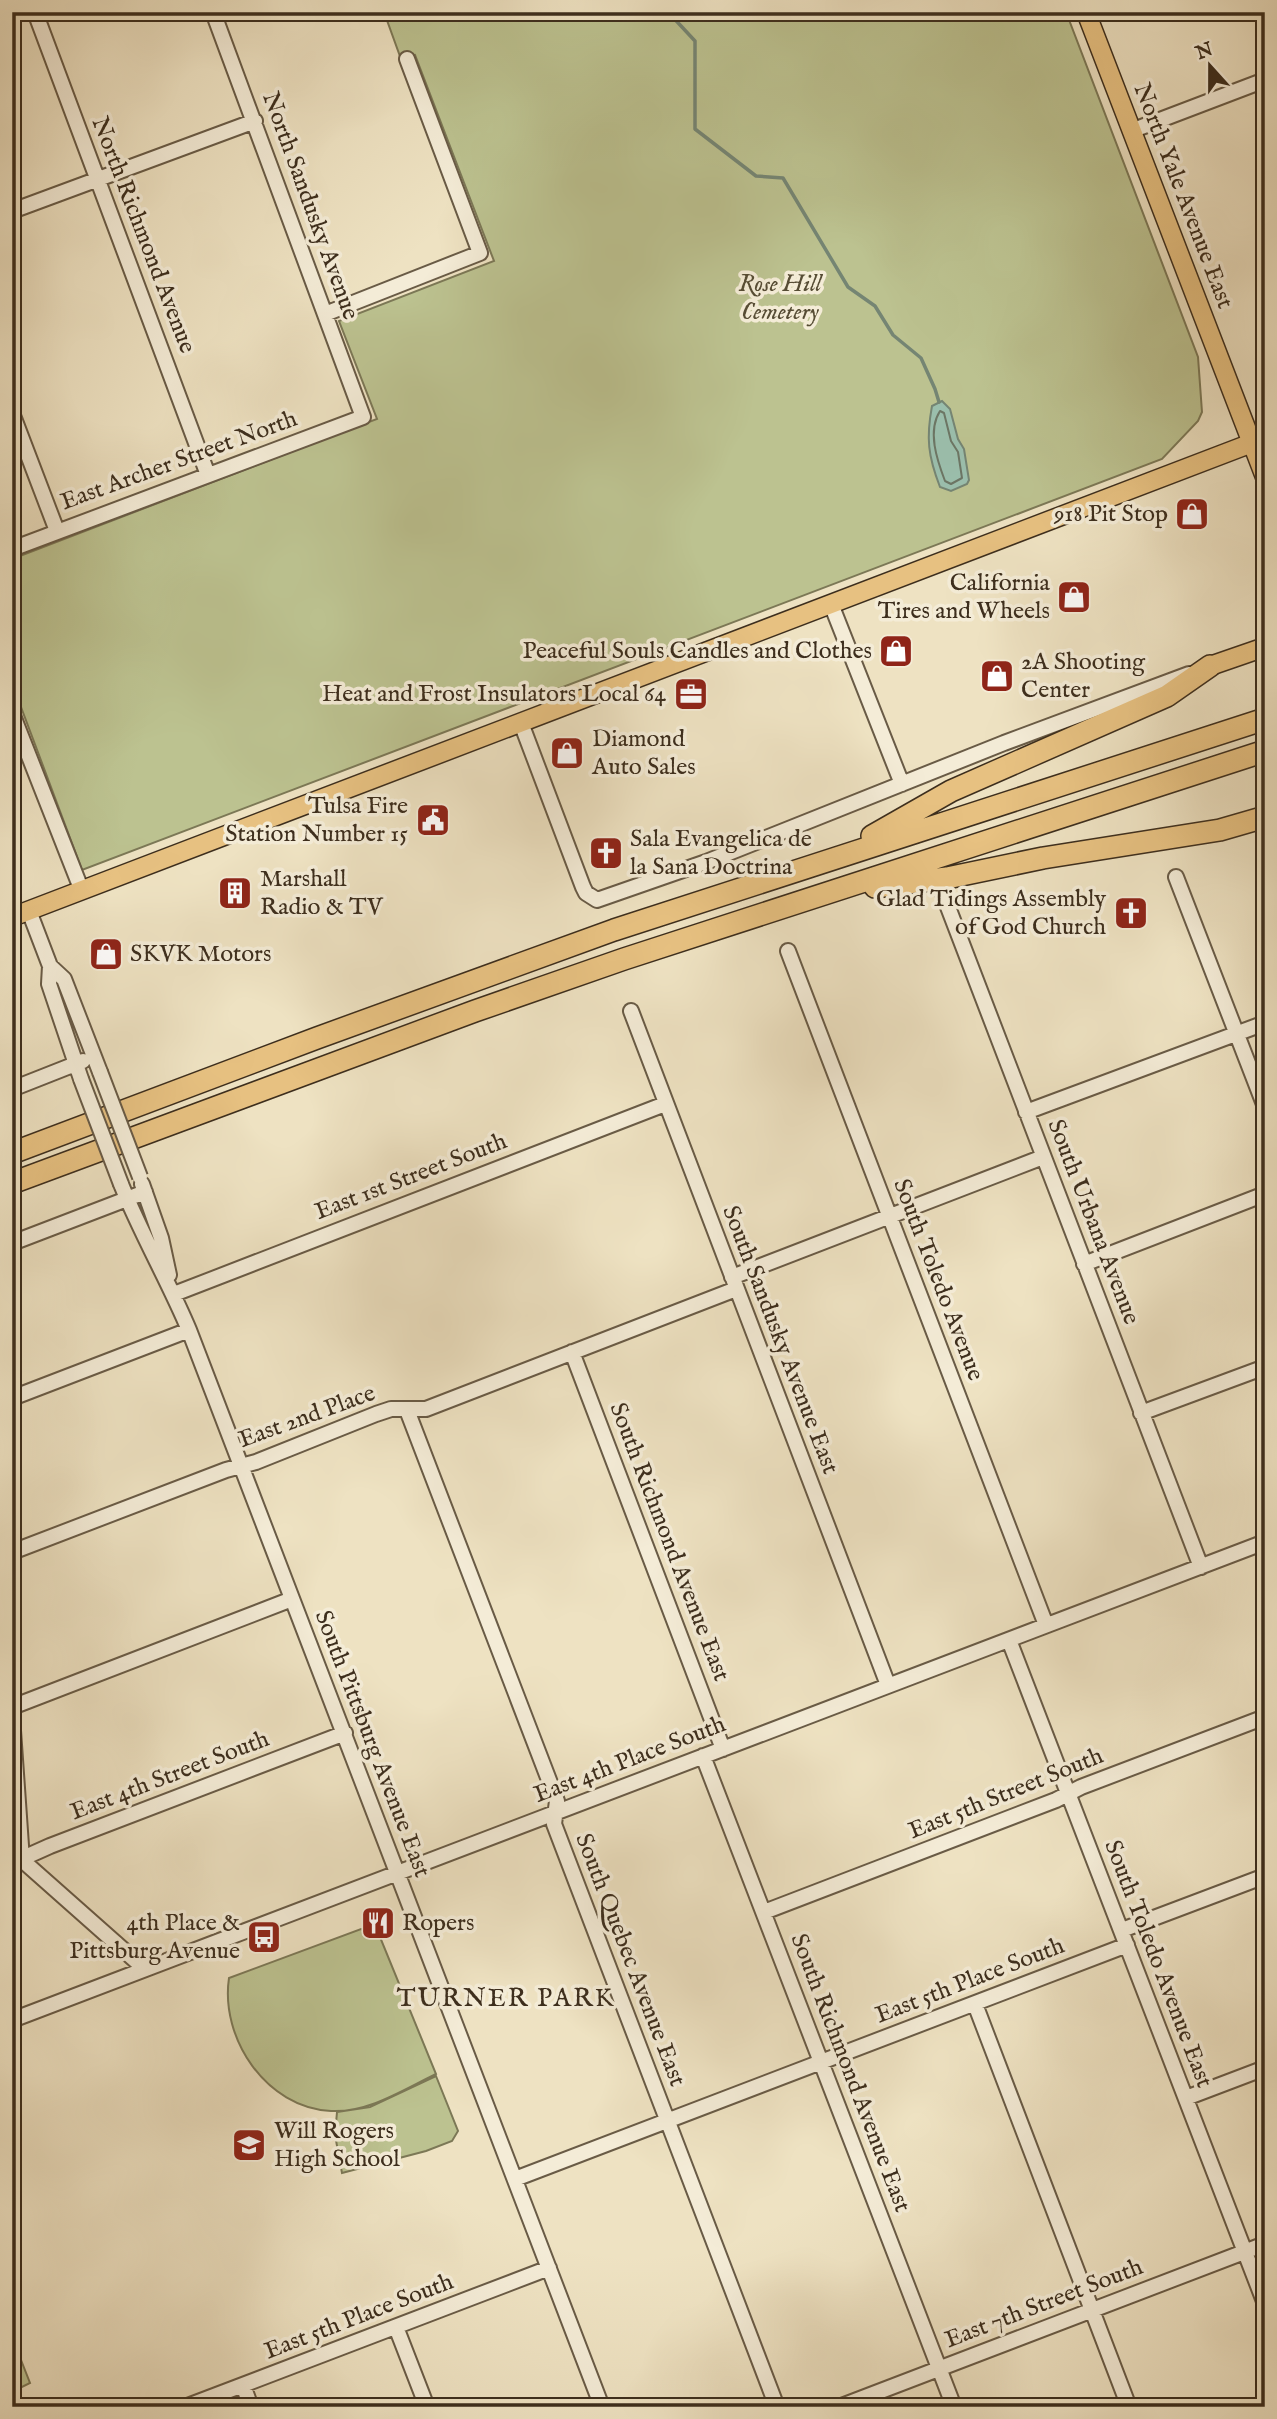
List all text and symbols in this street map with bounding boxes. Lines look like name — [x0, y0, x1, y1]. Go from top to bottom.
north arrow — [1176, 32, 1246, 102]
text: N — [1192, 38, 1217, 67]
street label: North Yale Avenue East — [1126, 79, 1240, 313]
street label: North Sandusky Avenue — [254, 88, 366, 324]
street label: North Richmond Avenue — [84, 112, 202, 358]
park label: Rose Hill Cemetery — [739, 269, 824, 328]
street label: East Archer Street North — [56, 404, 302, 518]
shop icon: 918 Pit Stop — [1173, 495, 1211, 533]
place label: 918 Pit Stop — [1053, 499, 1168, 530]
place label: California Tires and Wheels — [878, 568, 1051, 627]
shop icon: California Tires and Wheels — [1055, 578, 1093, 616]
shop icon: Peaceful Souls Candles and Clothes — [877, 632, 915, 670]
place label: Peaceful Souls Candles and Clothes — [523, 636, 872, 667]
place label: 2A Shooting Center — [1021, 647, 1146, 706]
shop icon: 2A Shooting Center — [978, 657, 1016, 695]
office icon: Heat and Frost Insulators Local 64 — [672, 675, 710, 713]
place label: Heat and Frost Insulators Local 64 — [322, 679, 666, 710]
place label: Diamond Auto Sales — [591, 724, 696, 783]
shop icon: Diamond Auto Sales — [548, 734, 586, 772]
place label: Tulsa Fire Station Number 15 — [225, 791, 408, 850]
public building icon: Tulsa Fire Station Number 15 — [414, 801, 452, 839]
place label: Sala Evangelica de la Sana Doctrina — [630, 824, 812, 883]
church icon: Sala Evangelica de la Sana Doctrina — [587, 834, 625, 872]
place label: Marshall Radio & TV — [260, 864, 384, 923]
building icon: Marshall Radio & TV — [216, 874, 254, 912]
place label: Glad Tidings Assembly of God Church — [876, 884, 1106, 943]
church icon: Glad Tidings Assembly of God Church — [1112, 894, 1150, 932]
shop icon: SKVK Motors — [87, 935, 125, 973]
place label: SKVK Motors — [130, 939, 271, 970]
street label: South Urbana Avenue — [1040, 1115, 1146, 1329]
street label: East 1st Street South — [311, 1126, 512, 1228]
street label: South Toledo Avenue — [885, 1175, 991, 1385]
street label: South Sandusky Avenue East — [714, 1201, 846, 1479]
street label: East 2nd Place — [234, 1378, 380, 1456]
street label: South Richmond Avenue East — [602, 1398, 736, 1686]
street label: South Pittsburg Avenue East — [307, 1606, 437, 1882]
street label: East 4th Place South — [530, 1709, 730, 1811]
street label: East 4th Street South — [66, 1724, 274, 1828]
street label: East 5th Street South — [904, 1741, 1108, 1847]
street label: South Quebec Avenue East — [567, 1829, 693, 2091]
street label: South Toledo Avenue East — [1096, 1836, 1220, 2092]
restaurant icon: Ropers — [359, 1904, 397, 1942]
place label: 4th Place & Pittsburg Avenue — [69, 1908, 240, 1967]
place label: Ropers — [402, 1908, 474, 1939]
bus stop icon: 4th Place & Pittsburg Avenue — [245, 1918, 283, 1956]
street label: South Richmond Avenue East — [783, 1929, 917, 2217]
street label: East 5th Place South — [871, 1931, 1069, 2031]
district label: TURNER PARK — [397, 1982, 615, 2015]
place label: Will Rogers High School — [274, 2116, 400, 2175]
school or university icon: Will Rogers High School — [230, 2126, 268, 2164]
street label: East 7th Street South — [940, 2252, 1148, 2356]
street label: East 5th Place South — [260, 2267, 458, 2367]

